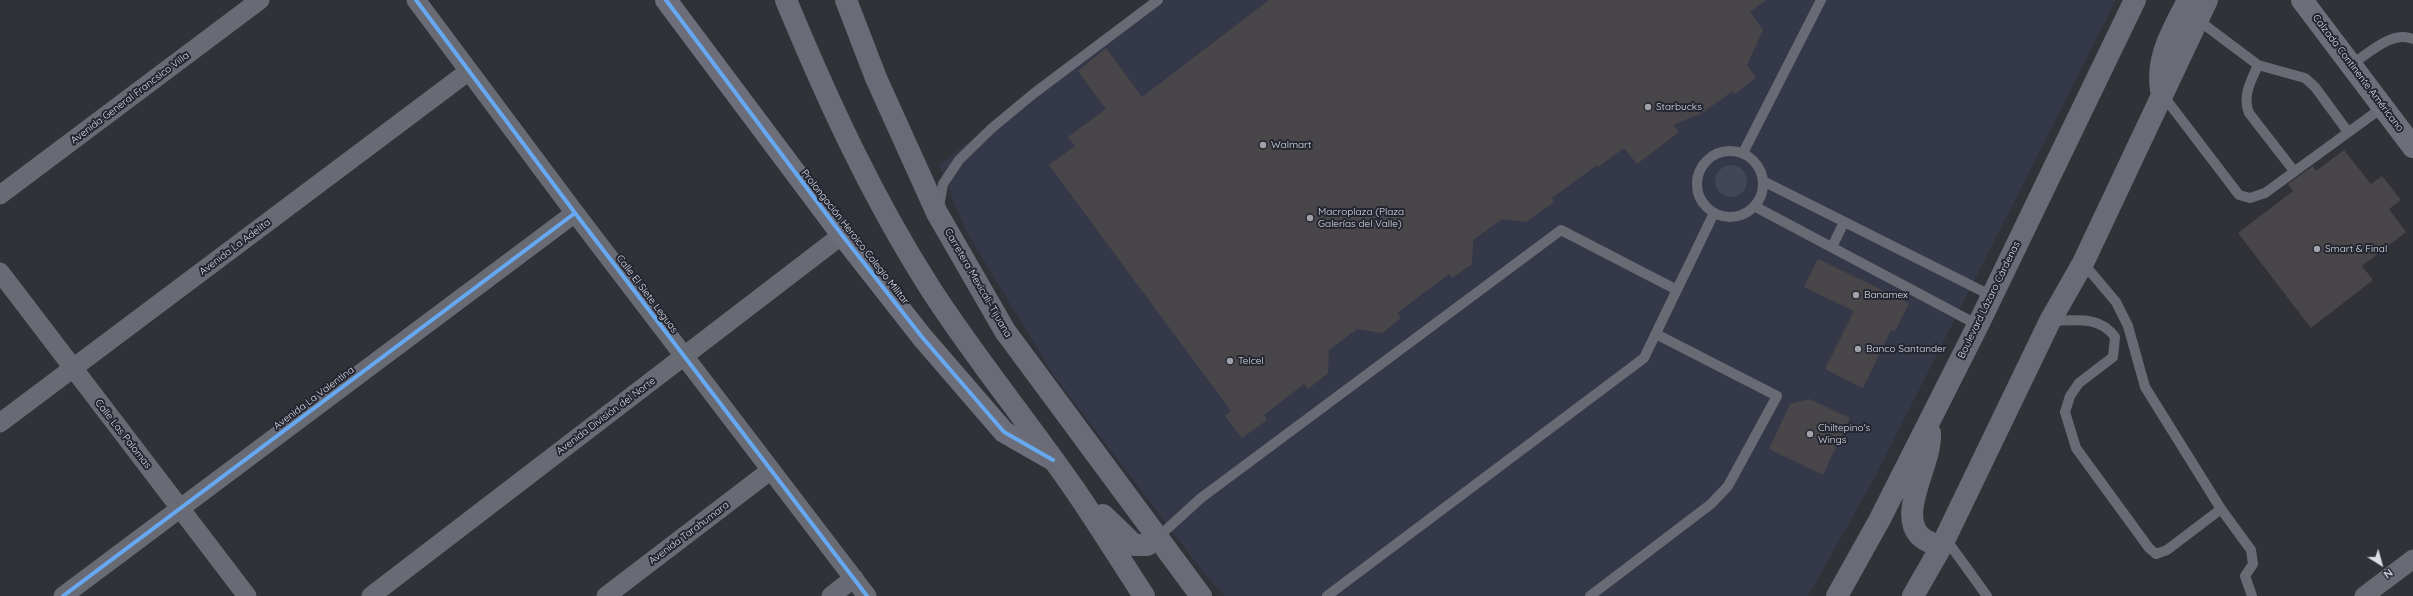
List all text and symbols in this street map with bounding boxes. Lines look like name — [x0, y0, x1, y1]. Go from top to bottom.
street label: Calzada Continente Américano — [2310, 12, 2406, 134]
street label: Avenida General Francsico Villa — [68, 50, 192, 146]
place label: Starbucks — [1656, 101, 1702, 113]
marker: Starbucks — [1643, 102, 1653, 112]
place label: Walmart — [1271, 139, 1311, 151]
marker: Walmart — [1258, 140, 1268, 150]
street label: Prolongación Heroico Colegio Militar — [799, 167, 911, 307]
place label: Macroplaza (Plaza Galerías del Valle) — [1318, 206, 1404, 230]
marker: Macroplaza (Plaza Galerías del Valle) — [1305, 213, 1315, 223]
street label: Avenida La Adelita — [197, 216, 273, 278]
street label: Carretera Mexicali–Tijuana — [942, 227, 1014, 339]
street label: Boulevard Lázaro Cárdenas — [1955, 239, 2023, 361]
place label: Smart & Final — [2325, 243, 2387, 255]
marker: Smart & Final — [2312, 244, 2322, 254]
street label: Calle El Siete Leguas — [614, 253, 680, 335]
place label: Banamex — [1864, 289, 1908, 301]
marker: Banamex — [1851, 290, 1861, 300]
place label: Banco Santander — [1866, 343, 1947, 355]
marker: Banco Santander — [1853, 344, 1863, 354]
place label: Telcel — [1238, 355, 1264, 367]
marker: Telcel — [1225, 356, 1235, 366]
street label: Avenida La Valentina — [271, 364, 357, 432]
street label: Avenida División del Norte — [554, 375, 658, 457]
street label: Calle Las Palomas — [92, 397, 154, 471]
place label: Chiltepino's Wings — [1818, 422, 1870, 446]
marker: Chiltepino's Wings — [1805, 429, 1815, 439]
street label: Avenida Tarahumara — [647, 499, 731, 567]
north arrow — [2361, 544, 2401, 584]
text: N — [2381, 566, 2396, 582]

